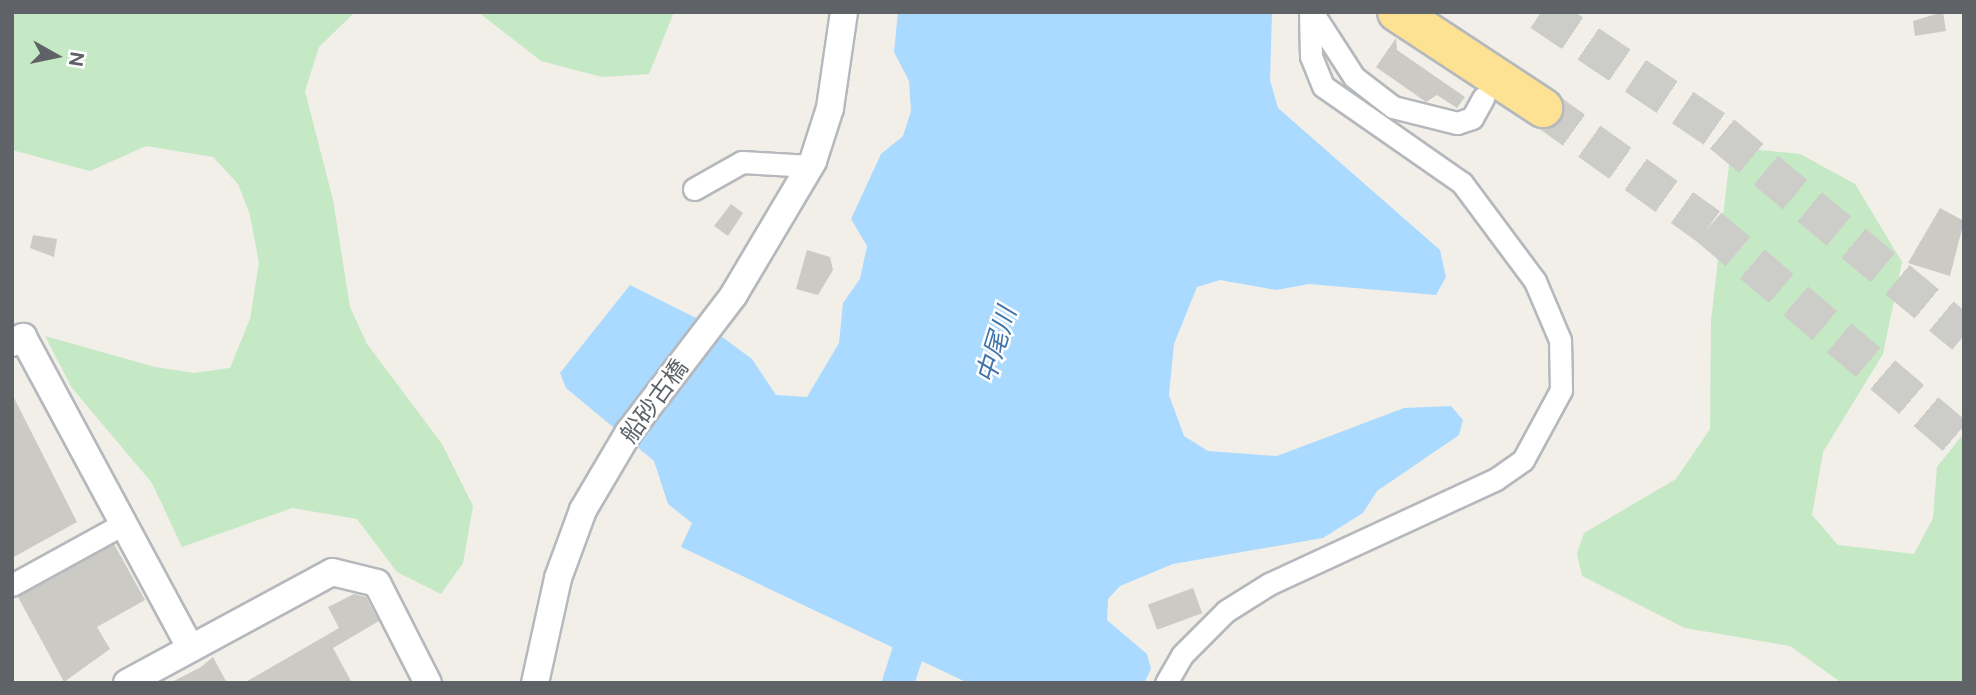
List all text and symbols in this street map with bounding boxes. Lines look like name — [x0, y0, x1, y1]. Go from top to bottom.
north arrow — [21, 21, 91, 91]
text: N — [65, 50, 89, 68]
water label: 中尾川 — [970, 303, 1022, 387]
street label: 船砂古橋 — [614, 354, 694, 448]

